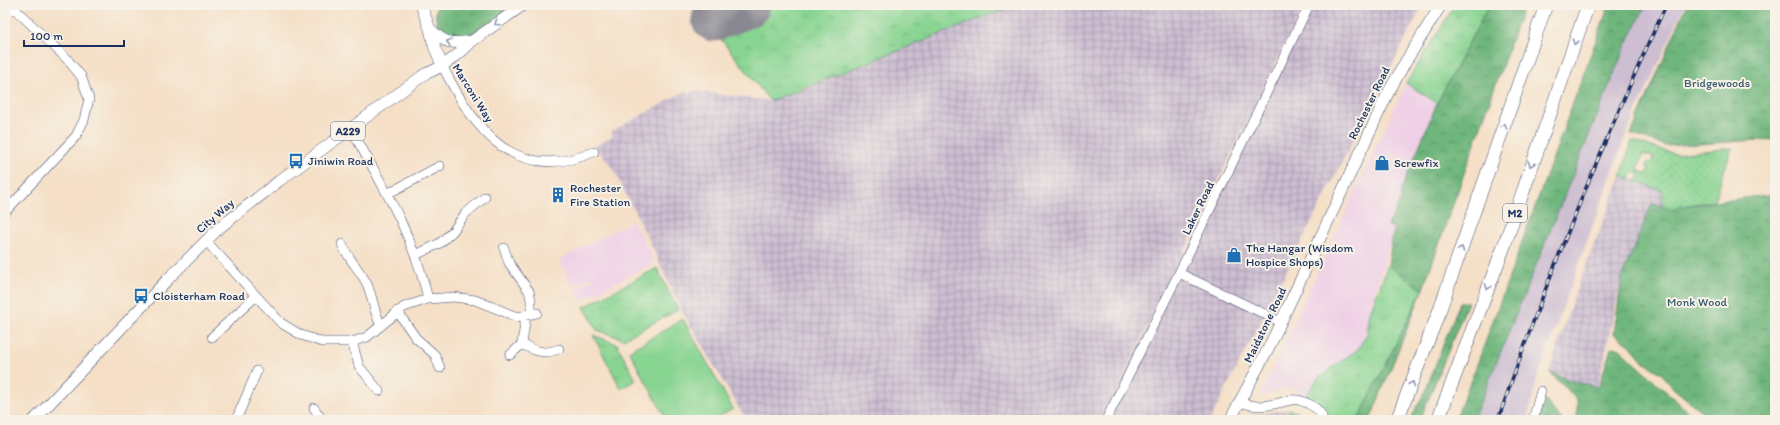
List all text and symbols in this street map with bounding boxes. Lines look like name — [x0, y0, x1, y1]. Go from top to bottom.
one-way arrow — [495, 18, 502, 25]
scale bar — [24, 22, 124, 48]
text: 100 m — [30, 29, 63, 43]
one-way arrow — [446, 38, 452, 46]
one-way arrow — [1571, 38, 1579, 45]
street label: Marconi Way — [450, 61, 497, 125]
street label: Rochester Road — [1345, 64, 1393, 142]
park label: Bridgewoods — [1684, 76, 1750, 90]
road number: A229 — [331, 122, 365, 140]
one-way arrow — [1499, 122, 1508, 129]
bus stop icon: Jiniwin Road — [287, 152, 305, 170]
place label: Jiniwin Road — [308, 154, 374, 168]
shop icon: Screwfix — [1373, 154, 1391, 172]
place label: Screwfix — [1394, 156, 1438, 170]
one-way arrow — [1528, 161, 1536, 168]
street label: Laker Road — [1179, 179, 1217, 237]
place label: Rochester Fire Station — [570, 181, 631, 209]
building icon: Rochester Fire Station — [549, 186, 567, 204]
street label: City Way — [193, 196, 237, 236]
road number: M2 — [1503, 204, 1527, 222]
place label: The Hangar (Wisdom Hospice Shops) — [1246, 241, 1353, 269]
one-way arrow — [1457, 245, 1465, 252]
shop icon: The Hangar (Wisdom Hospice Shops) — [1225, 246, 1243, 264]
one-way arrow — [1485, 283, 1493, 290]
street label: Maidstone Road — [1241, 284, 1290, 365]
bus stop icon: Cloisterham Road — [132, 287, 150, 305]
place label: Cloisterham Road — [153, 289, 245, 303]
park label: Monk Wood — [1667, 295, 1728, 309]
one-way arrow — [1407, 380, 1415, 388]

